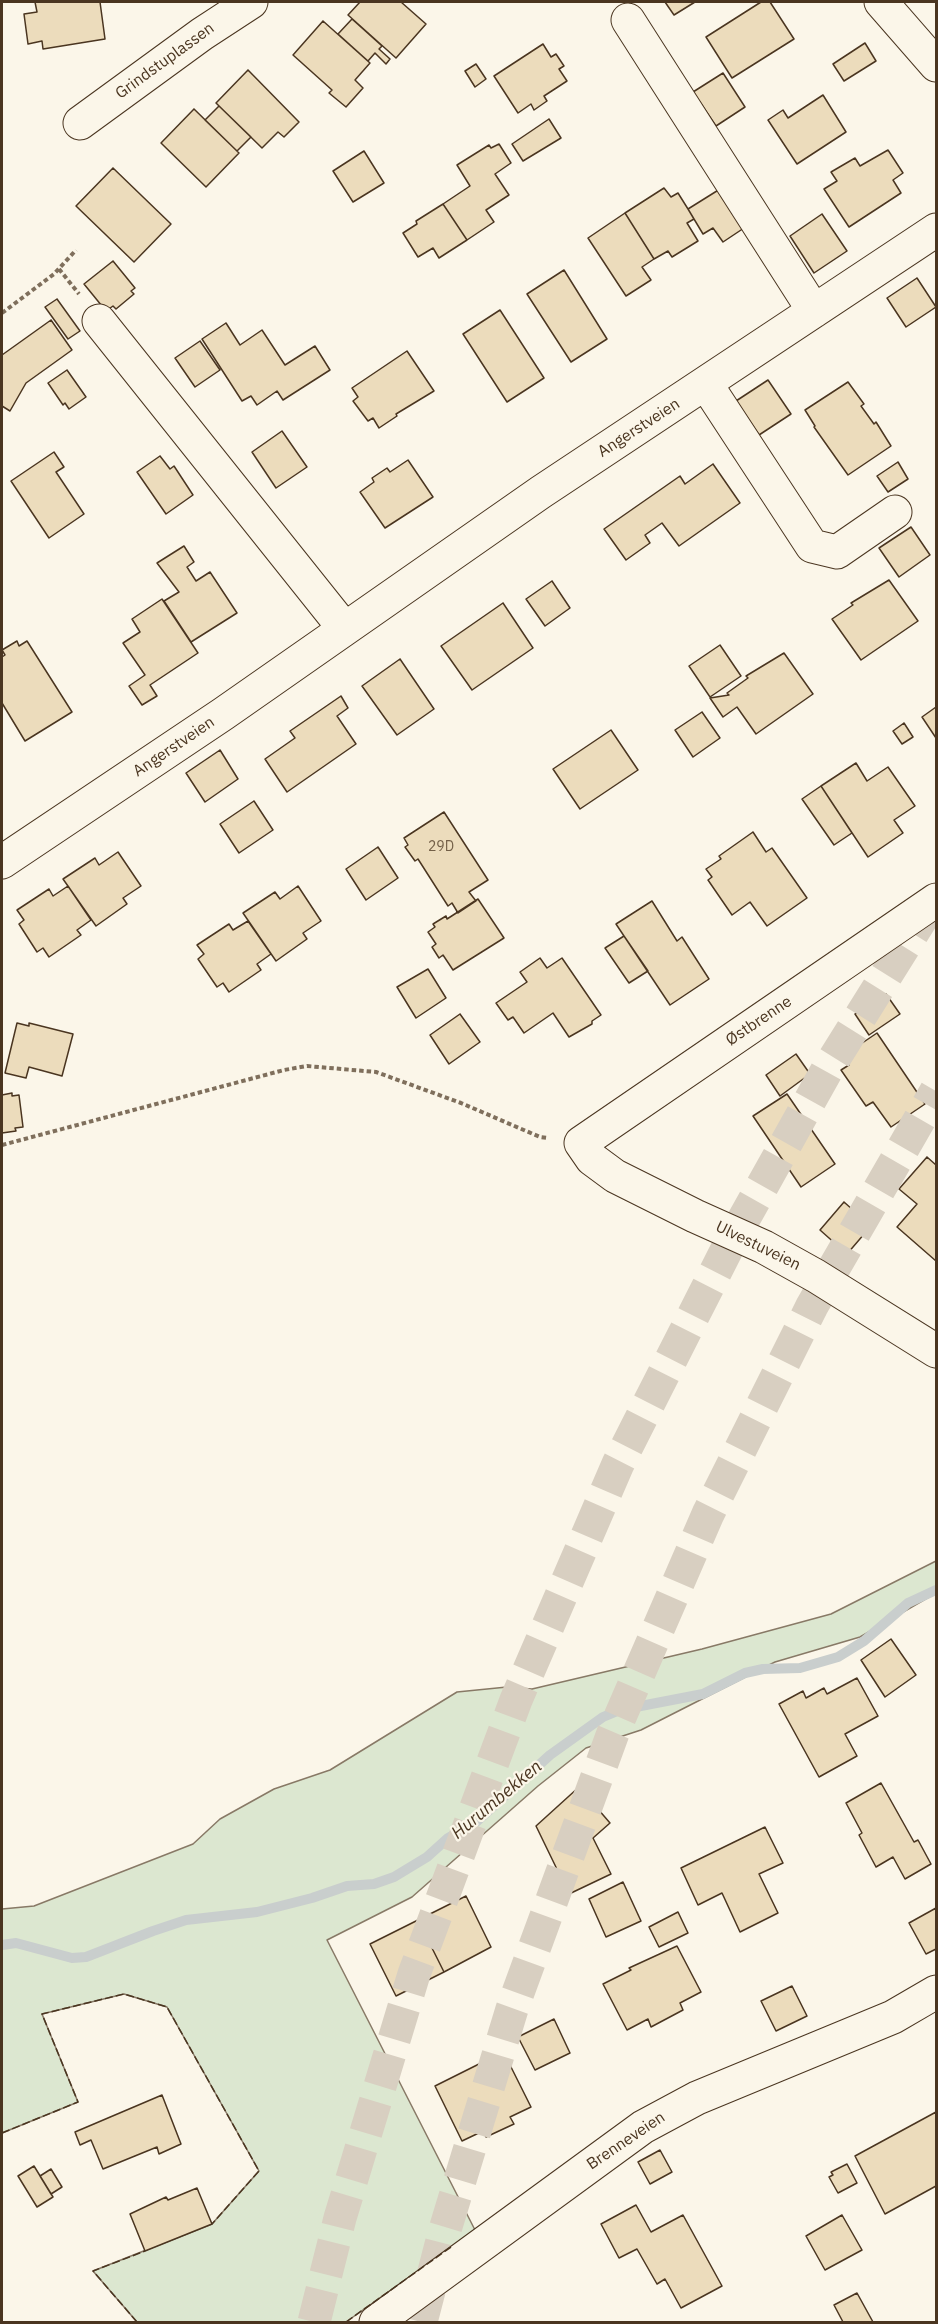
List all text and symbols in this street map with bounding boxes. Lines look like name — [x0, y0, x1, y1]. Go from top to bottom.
street label: Grindstuplassen — [112, 19, 218, 103]
street label: Angerstveien — [594, 394, 684, 462]
street label: Angerstveien — [130, 713, 218, 781]
house number: 29D — [428, 839, 454, 855]
street label: Østbrenne — [722, 992, 796, 1050]
street label: Ulvestuveien — [712, 1217, 804, 1275]
water label: Hurumbekken — [447, 1756, 547, 1844]
street label: Brenneveien — [583, 2108, 669, 2174]

